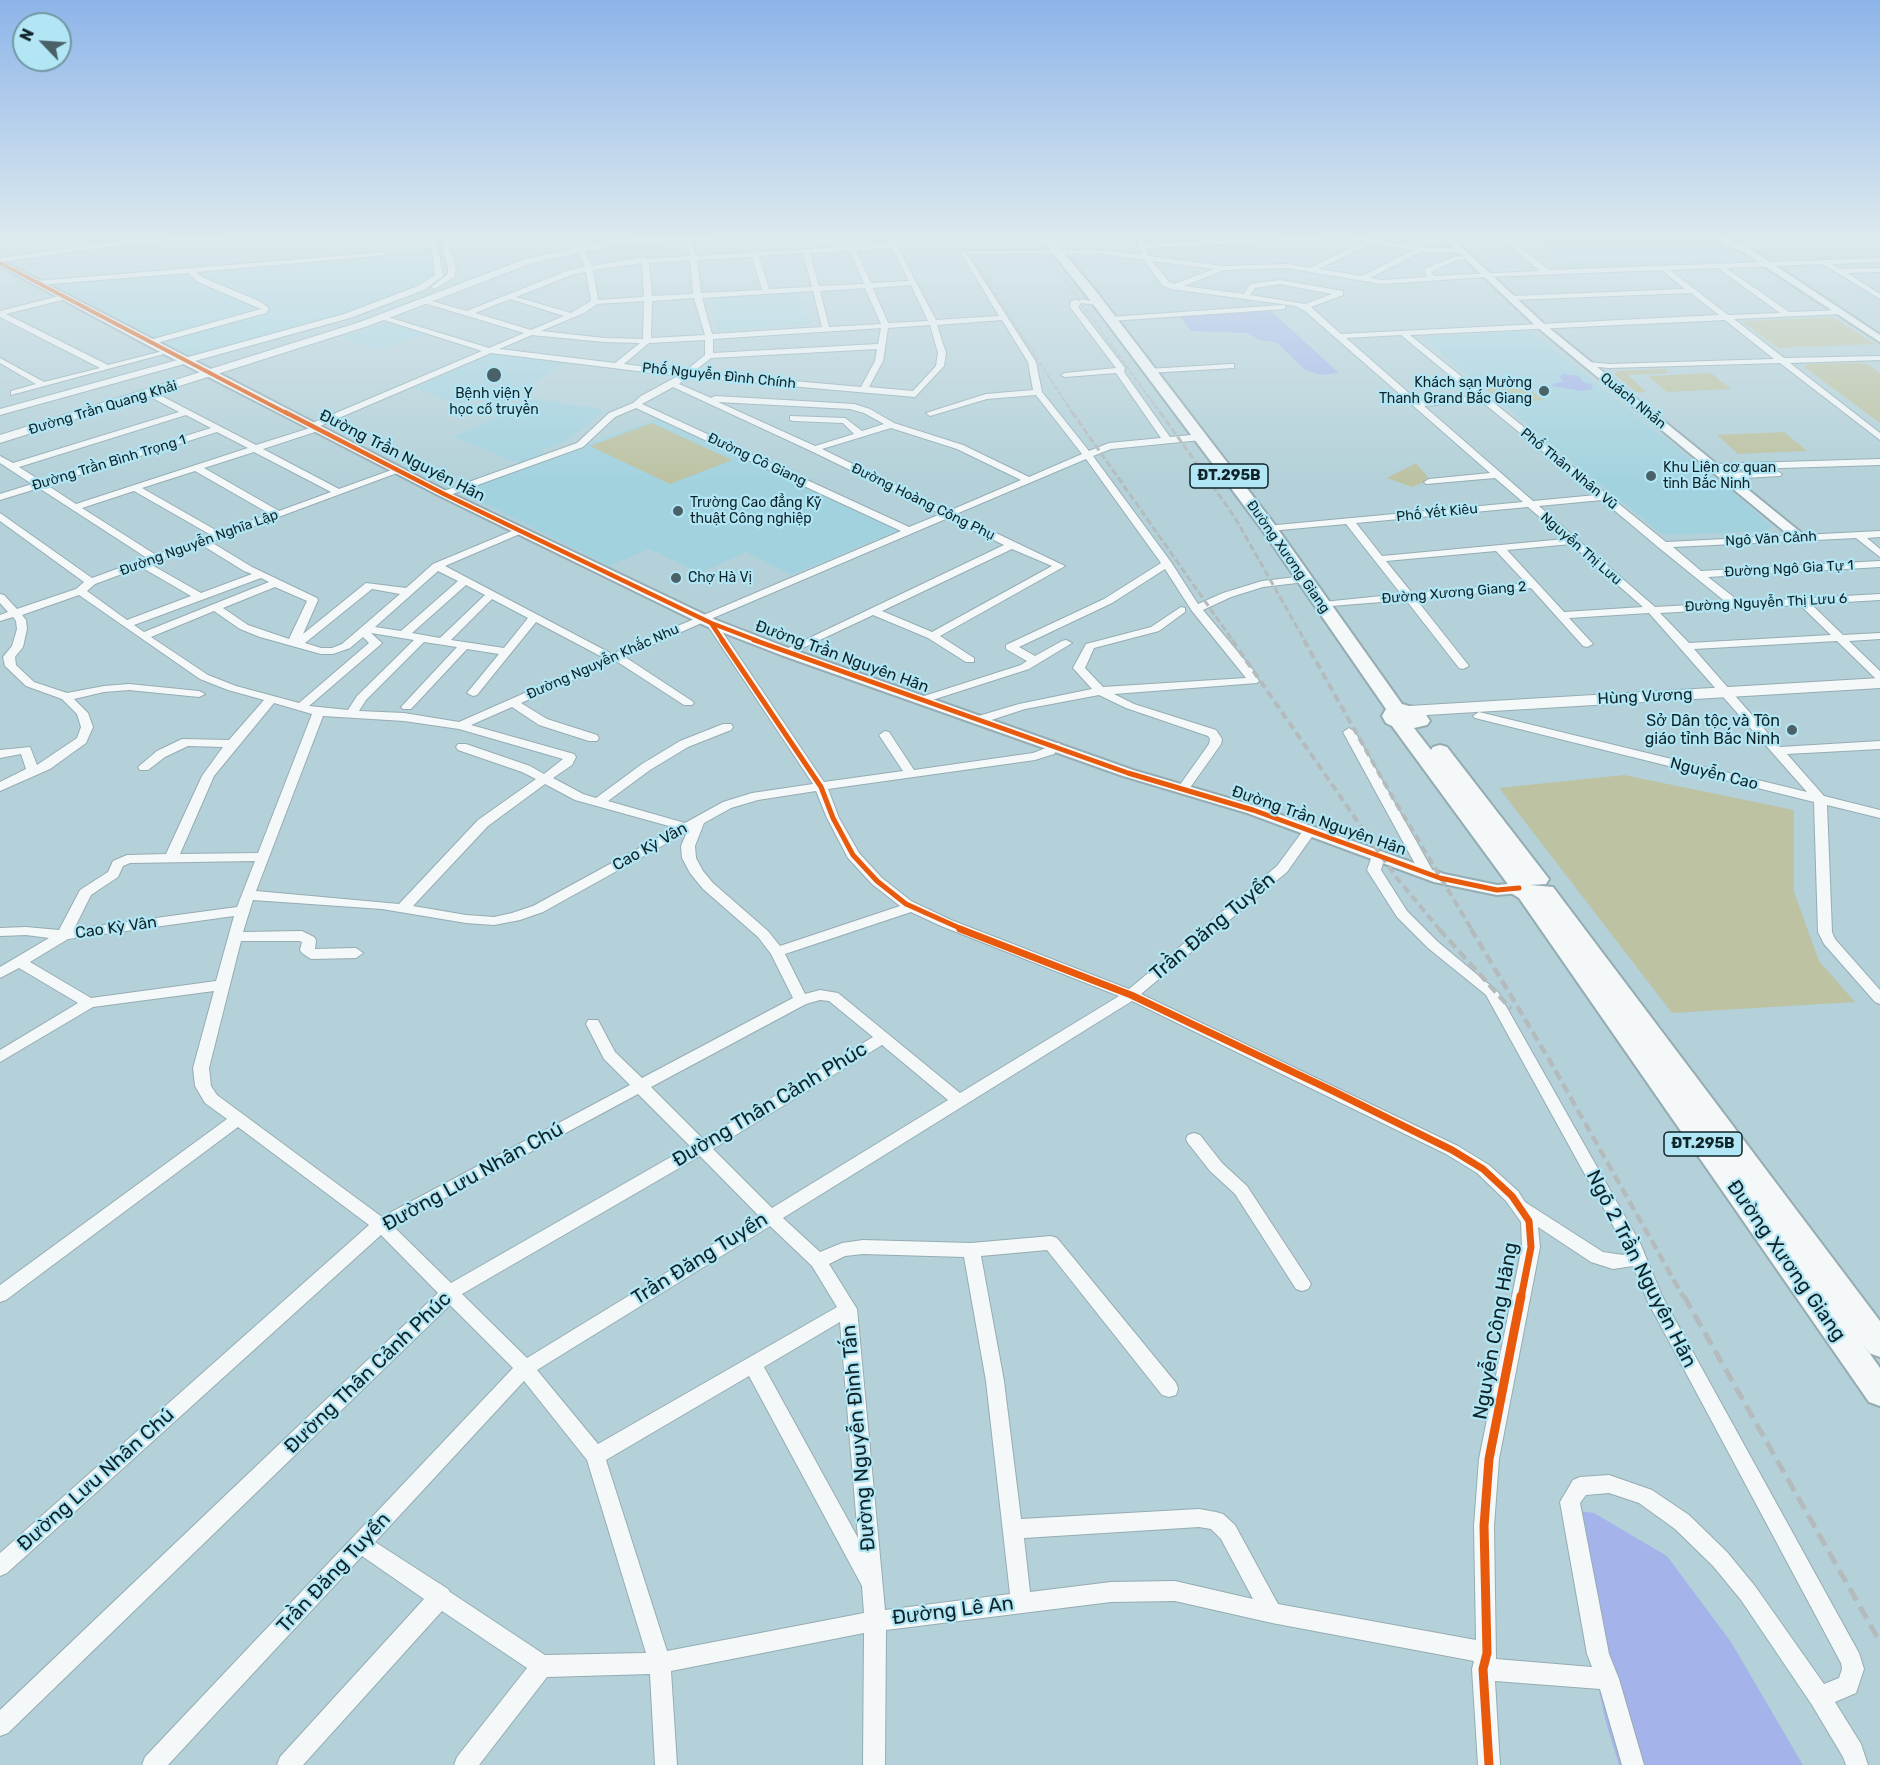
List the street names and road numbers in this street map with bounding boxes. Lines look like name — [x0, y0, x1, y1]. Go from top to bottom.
street label: Phố Nguyễn Đình Chính — [641, 360, 797, 392]
street label: Quách Nhẫn — [1597, 369, 1669, 433]
street label: Đường Trần Quang Khải — [27, 377, 179, 439]
street label: Đường Trần Nguyên Hãn — [316, 406, 488, 506]
street label: Phố Thân Nhân Vũ — [1517, 425, 1621, 513]
street label: Đường Cô Giang — [705, 430, 809, 490]
street label: Đường Trần Bình Trọng 1 — [30, 432, 188, 494]
street label: Đường Hoàng Công Phụ — [849, 460, 997, 544]
road number: ĐT.295B — [1190, 464, 1268, 488]
street label: Đường Xương Giang — [1243, 497, 1333, 617]
street label: Phố Yết Kiêu — [1396, 500, 1478, 526]
street label: Đường Nguyễn Nghĩa Lập — [117, 506, 281, 580]
street label: Nguyễn Thị Lưu — [1537, 509, 1625, 589]
street label: Ngô Văn Cảnh — [1725, 528, 1817, 550]
street label: Đường Ngô Gia Tự 1 — [1724, 557, 1854, 581]
street label: Đường Xương Giang 2 — [1381, 578, 1527, 608]
street label: Đường Nguyễn Thị Lưu 6 — [1684, 590, 1848, 616]
street label: Đường Trần Nguyên Hãn — [753, 617, 931, 697]
street label: Đường Nguyễn Khắc Nhu — [524, 621, 682, 703]
street label: Hùng Vương — [1597, 685, 1693, 709]
street label: Nguyễn Cao — [1668, 754, 1760, 794]
street label: Đường Trần Nguyên Hãn — [1229, 782, 1409, 860]
street label: Cao Kỳ Vân — [609, 819, 691, 875]
street label: Trần Đăng Tuyển — [1146, 868, 1280, 986]
street label: Cao Kỳ Vân — [74, 913, 158, 943]
street label: Đường Thân Cảnh Phúc — [668, 1037, 872, 1173]
street label: Đường Lưu Nhân Chú — [379, 1117, 567, 1237]
road number: ĐT.295B — [1664, 1132, 1742, 1156]
street label: Ngõ 2 Trần Nguyên Hãn — [1581, 1166, 1701, 1372]
street label: Đường Xương Giang — [1721, 1176, 1851, 1346]
street label: Trần Đăng Tuyển — [628, 1208, 772, 1310]
street label: Nguyễn Công Hãng — [1469, 1240, 1523, 1422]
street label: Đường Thân Cảnh Phúc — [280, 1287, 456, 1459]
street label: Đường Nguyễn Đình Tấn — [837, 1324, 881, 1552]
street label: Đường Lưu Nhân Chú — [13, 1403, 179, 1557]
street label: Trần Đăng Tuyển — [272, 1508, 396, 1638]
street label: Đường Lê An — [891, 1592, 1015, 1630]

